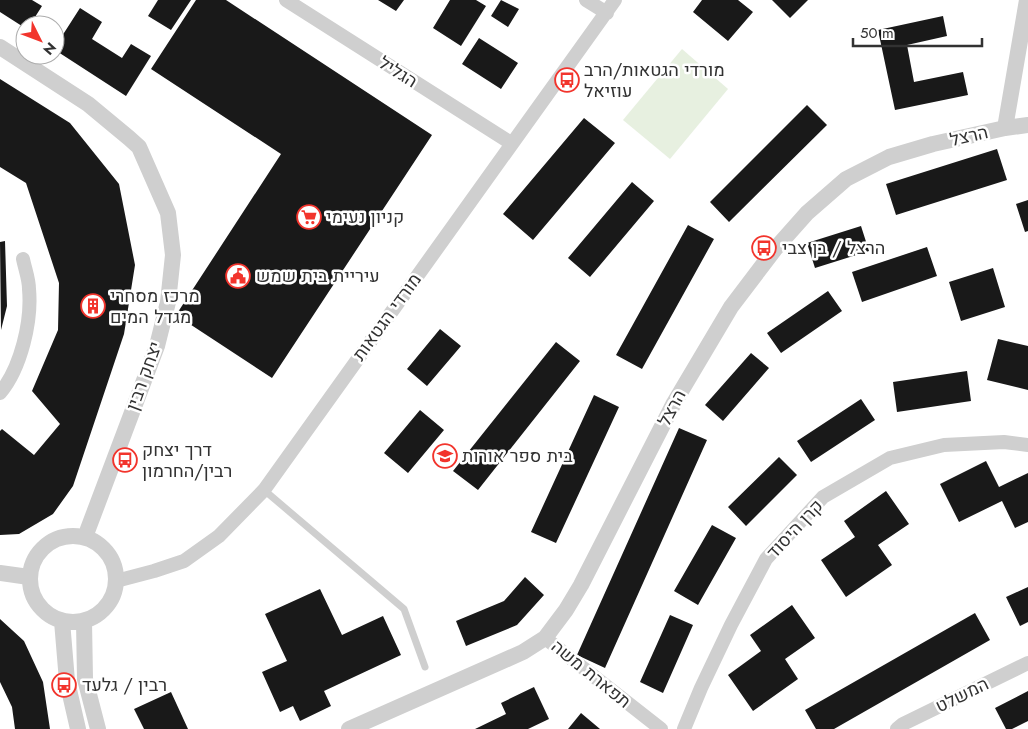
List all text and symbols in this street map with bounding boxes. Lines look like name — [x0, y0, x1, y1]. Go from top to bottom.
north arrow — [15, 15, 65, 65]
scale bar — [853, 15, 982, 47]
text: 50 m — [860, 22, 894, 44]
text: N — [39, 38, 61, 60]
street label: הגליל — [374, 50, 422, 94]
place label: מורדי הגטאות/הרב עוזיאל — [584, 57, 725, 104]
bus stop icon: מורדי הגטאות/הרב עוזיאל — [554, 67, 580, 93]
street label: הרצל — [947, 119, 991, 153]
supermarket icon: קניון נעימי — [296, 204, 322, 230]
place label: קניון נעימי — [326, 204, 404, 230]
bus stop icon: הרצל / בן צבי — [751, 235, 777, 261]
place label: הרצל / בן צבי — [782, 235, 885, 261]
public building icon: עיריית בית שמש — [225, 263, 251, 289]
place label: עיריית בית שמש — [256, 263, 380, 289]
street label: מורדי הגטאות — [346, 268, 428, 366]
place label: מרכז מסחרי מגדל המים — [110, 283, 200, 330]
building icon: מרכז מסחרי מגדל המים — [80, 293, 106, 319]
street label: יצחק רבין — [120, 338, 168, 414]
street label: הרצל — [651, 385, 693, 431]
place label: דרך יצחק רבין/החרמון — [142, 437, 232, 484]
school or university icon: בית ספר אורות — [432, 443, 458, 469]
place label: בית ספר אורות — [462, 443, 573, 469]
bus stop icon: דרך יצחק רבין/החרמון — [112, 447, 138, 473]
street label: קרן היסוד — [761, 494, 829, 564]
street label: תפארת משה — [546, 634, 636, 714]
street label: המשלט — [931, 671, 993, 719]
bus stop icon: רבין / גלעד — [51, 672, 77, 698]
place label: רבין / גלעד — [82, 672, 167, 698]

